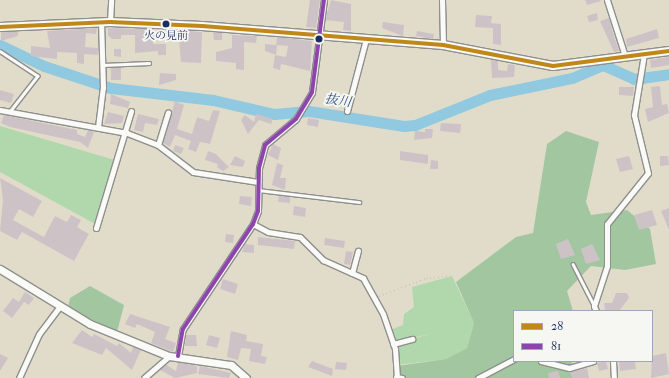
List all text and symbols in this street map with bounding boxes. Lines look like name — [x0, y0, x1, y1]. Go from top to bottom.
marker: 火の見前 — [161, 19, 171, 29]
place label: 火の見前 — [144, 29, 188, 43]
unlabelled marker — [314, 34, 324, 44]
water label: 抜川 — [324, 91, 352, 111]
legend — [513, 310, 653, 362]
text: 28 — [551, 319, 563, 333]
text: 81 — [551, 339, 561, 353]

